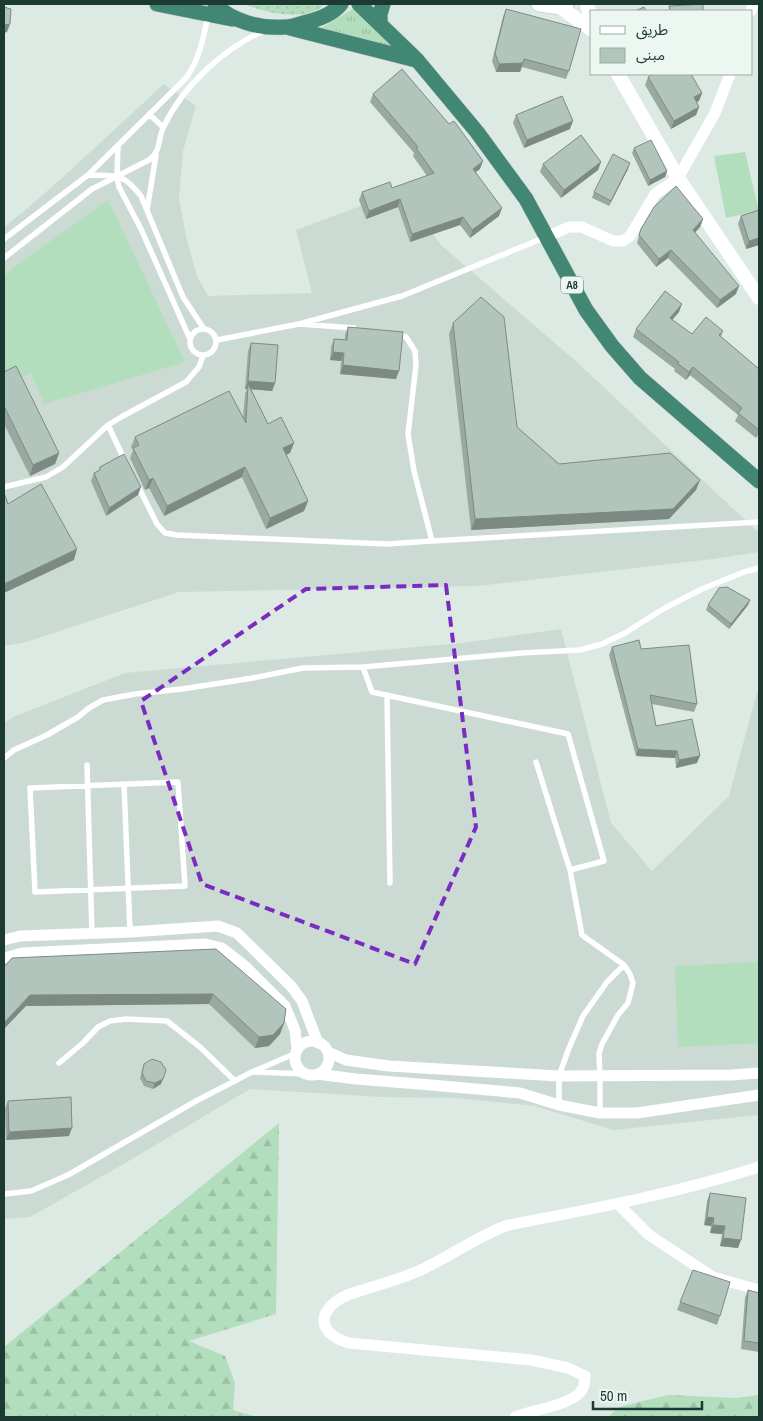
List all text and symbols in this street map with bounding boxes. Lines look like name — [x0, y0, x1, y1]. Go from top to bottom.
legend — [590, 10, 753, 75]
text: طريق — [636, 19, 668, 40]
text: مبنى — [636, 44, 665, 65]
road number: A8 — [561, 276, 583, 294]
scale bar — [593, 1378, 702, 1410]
text: 50 m — [600, 1385, 627, 1406]

